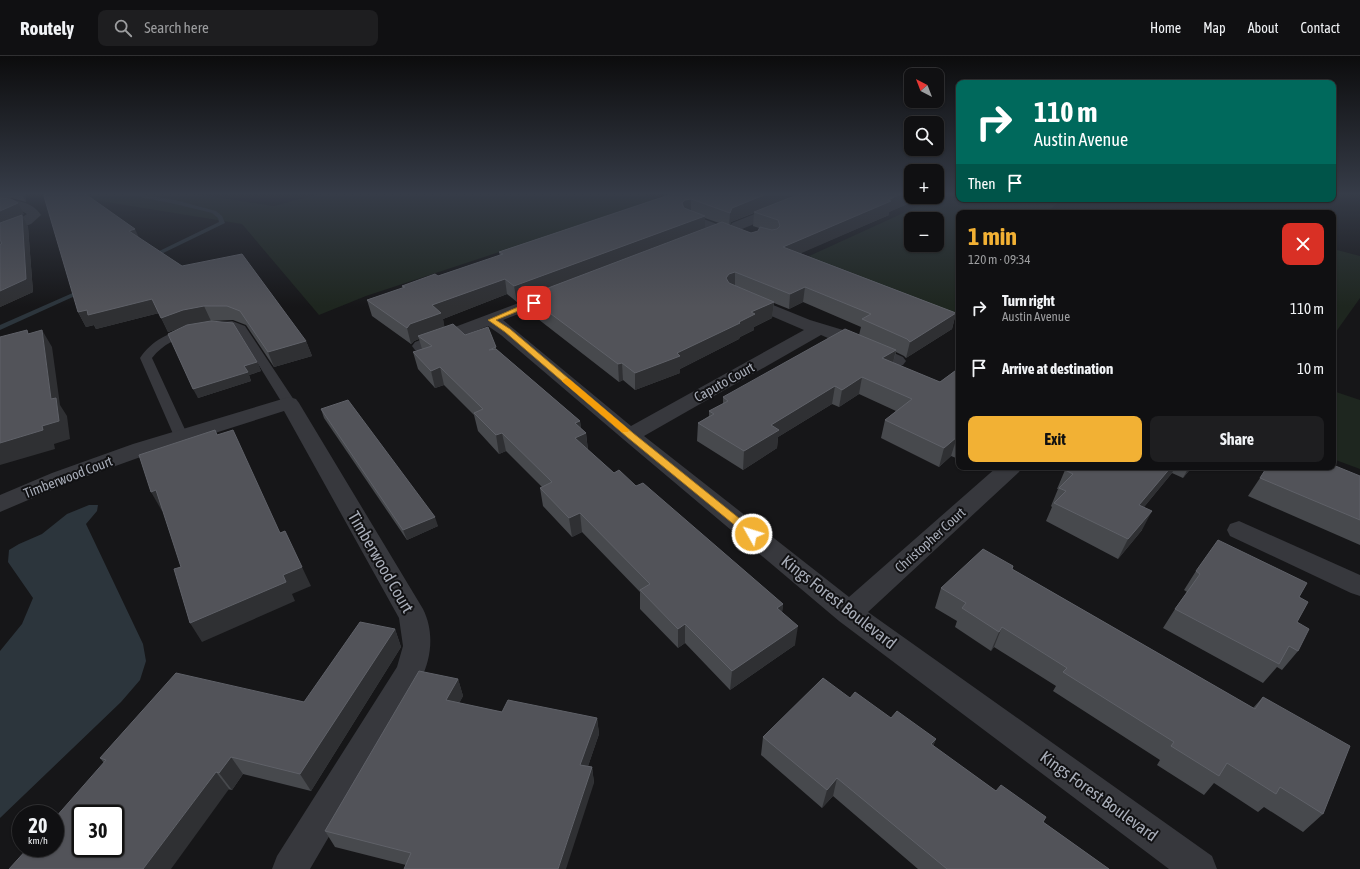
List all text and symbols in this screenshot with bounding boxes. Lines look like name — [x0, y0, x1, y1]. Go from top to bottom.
search box — [98, 10, 378, 46]
text: Routely — [20, 17, 74, 39]
icon: search — [112, 17, 134, 39]
text: Search here — [144, 19, 209, 36]
text: Home — [1150, 20, 1181, 36]
text: Map — [1203, 20, 1226, 36]
text: About — [1248, 20, 1279, 36]
text: Contact — [1301, 20, 1340, 36]
north arrow — [904, 68, 944, 108]
map controls — [904, 68, 944, 252]
icon: right — [968, 96, 1020, 148]
text: 110 m — [1034, 96, 1097, 128]
button: search — [904, 116, 944, 156]
text: Austin Avenue — [1034, 129, 1128, 150]
button: + — [904, 164, 944, 204]
icon: arrive — [1004, 172, 1026, 194]
text: Then — [968, 175, 996, 192]
button: − — [904, 212, 944, 252]
text: 1 min — [968, 223, 1017, 250]
button: close — [1282, 223, 1324, 265]
text: 120 m · 09:34 — [968, 252, 1031, 267]
pin — [517, 286, 551, 320]
icon: arrive — [523, 292, 545, 314]
text: Turn right — [1002, 292, 1055, 309]
icon: right — [968, 297, 990, 319]
text: 110 m — [1290, 300, 1324, 317]
text: Austin Avenue — [1002, 309, 1070, 324]
icon: arrive — [968, 357, 990, 379]
street label: Caputo Court — [691, 359, 757, 405]
text: Arrive at destination — [1002, 360, 1113, 377]
text: 10 m — [1297, 360, 1324, 377]
button: Exit — [968, 416, 1142, 462]
button: Share — [1150, 416, 1324, 462]
street label: Timberwood Court — [21, 453, 115, 501]
street label: Christopher Court — [891, 504, 969, 576]
street label: Timberwood Court — [344, 508, 418, 616]
position arrow — [731, 513, 773, 555]
street label: Kings Forest Boulevard — [777, 551, 901, 653]
street label: Kings Forest Boulevard — [1036, 747, 1162, 845]
speed limit sign: 30 — [72, 805, 124, 857]
text: 20 — [29, 814, 47, 837]
text: km/h — [28, 835, 48, 846]

